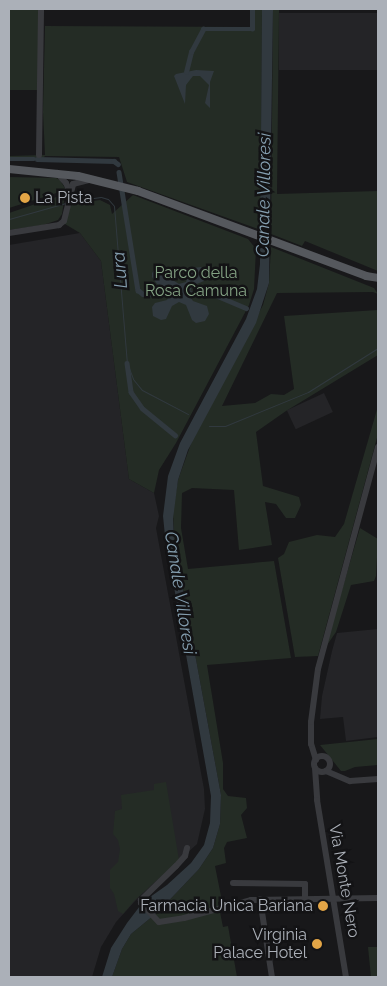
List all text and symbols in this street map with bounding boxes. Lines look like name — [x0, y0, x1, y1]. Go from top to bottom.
water label: Canale Villoresi — [252, 132, 276, 258]
place label: La Pista — [35, 188, 92, 208]
marker: La Pista — [19, 192, 31, 204]
water label: Lura — [108, 251, 132, 289]
park label: Parco della Rosa Camuna — [145, 263, 247, 301]
water label: Canale Villoresi — [160, 529, 200, 657]
street label: Via Monte Nero — [325, 823, 363, 939]
place label: Farmacia Unica Bariana — [140, 896, 313, 916]
marker: Farmacia Unica Bariana — [317, 900, 329, 912]
place label: Virginia Palace Hotel — [213, 925, 307, 963]
marker: Virginia Palace Hotel — [311, 938, 323, 950]

